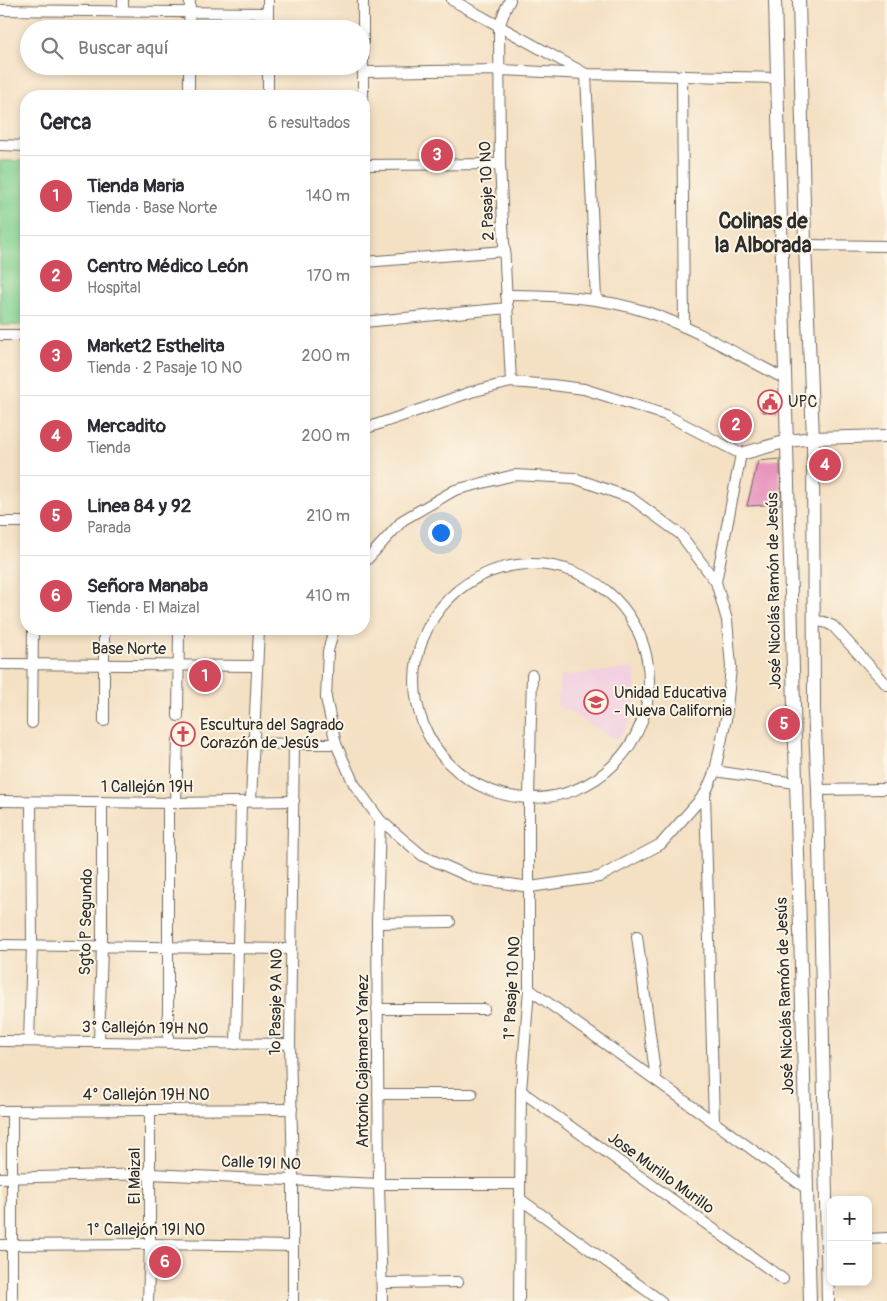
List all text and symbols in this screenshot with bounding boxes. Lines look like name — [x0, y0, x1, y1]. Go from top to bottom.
search box — [20, 20, 370, 75]
icon: search — [38, 34, 66, 62]
text: Buscar aquí — [78, 36, 169, 60]
text: Cerca — [40, 109, 91, 136]
text: 6 resultados — [268, 113, 350, 133]
pin: 3 — [421, 136, 453, 174]
street label: 2 Pasaje 10 NO — [475, 141, 499, 241]
text: Tienda Maria — [87, 174, 184, 198]
text: 1 — [53, 186, 59, 206]
text: 140 m — [306, 186, 350, 206]
text: Tienda · Base Norte — [87, 198, 217, 218]
district label: Colinas de la Alborada — [715, 208, 812, 259]
text: Centro Médico León — [87, 254, 248, 278]
text: 2 — [52, 266, 60, 286]
text: 170 m — [307, 266, 350, 286]
text: Hospital — [87, 278, 141, 298]
text: Market2 Esthelita — [87, 334, 225, 358]
text: 3 — [52, 346, 60, 366]
text: 200 m — [302, 346, 350, 366]
text: Tienda · 2 Pasaje 10 NO — [87, 358, 242, 378]
public building icon: UPC — [757, 389, 783, 415]
place label: UPC — [788, 392, 817, 412]
pin: 2 — [720, 406, 752, 444]
text: Mercadito — [87, 414, 166, 438]
text: 4 — [51, 426, 61, 446]
text: 200 m — [302, 426, 350, 446]
text: Tienda — [87, 438, 131, 458]
pin: 4 — [809, 446, 841, 484]
street label: José Nicolás Ramón de Jesús — [762, 492, 786, 690]
text: Linea 84 y 92 — [87, 494, 191, 518]
text: 5 — [52, 506, 60, 526]
text: 210 m — [306, 506, 350, 526]
text: Parada — [87, 518, 131, 538]
your location — [428, 520, 454, 546]
text: Señora Manaba — [87, 574, 208, 598]
text: 6 — [51, 586, 61, 606]
text: 410 m — [306, 586, 350, 606]
text: Tienda · El Maizal — [87, 598, 200, 618]
street label: Base Norte — [92, 639, 166, 659]
pin: 1 — [189, 657, 221, 695]
place label: Unidad Educativa - Nueva California — [614, 683, 732, 721]
school or university icon: Unidad Educativa - Nueva California — [583, 689, 609, 715]
pin: 5 — [768, 705, 800, 743]
place label: Escultura del Sagrado Corazón de Jesús — [200, 715, 344, 753]
church icon: Escultura del Sagrado Corazón de Jesús — [170, 721, 196, 747]
street label: 1 Callejón 19H — [101, 777, 193, 797]
street label: Sgto P Segundo — [75, 868, 97, 976]
street label: José Nicolás Ramón de Jesús — [772, 897, 798, 1095]
street label: 1° Pasaje 10 NO — [499, 936, 525, 1040]
street label: 1º Pasaje 9A NO — [265, 949, 287, 1055]
street label: Antonio Cajamarca Yanez — [353, 974, 373, 1148]
street label: 3° Callejón 19H NO — [82, 1017, 208, 1039]
street label: 4° Callejón 19H NO — [83, 1085, 209, 1105]
street label: Jose Murillo Murillo — [604, 1128, 719, 1219]
street label: El Maizal — [125, 1148, 145, 1205]
street label: Calle 19I NO — [221, 1152, 301, 1174]
map controls — [827, 1196, 872, 1286]
button: + — [827, 1196, 872, 1241]
street label: 1° Callejón 19I NO — [87, 1220, 205, 1240]
button: − — [827, 1241, 872, 1286]
pin: 6 — [149, 1243, 181, 1281]

